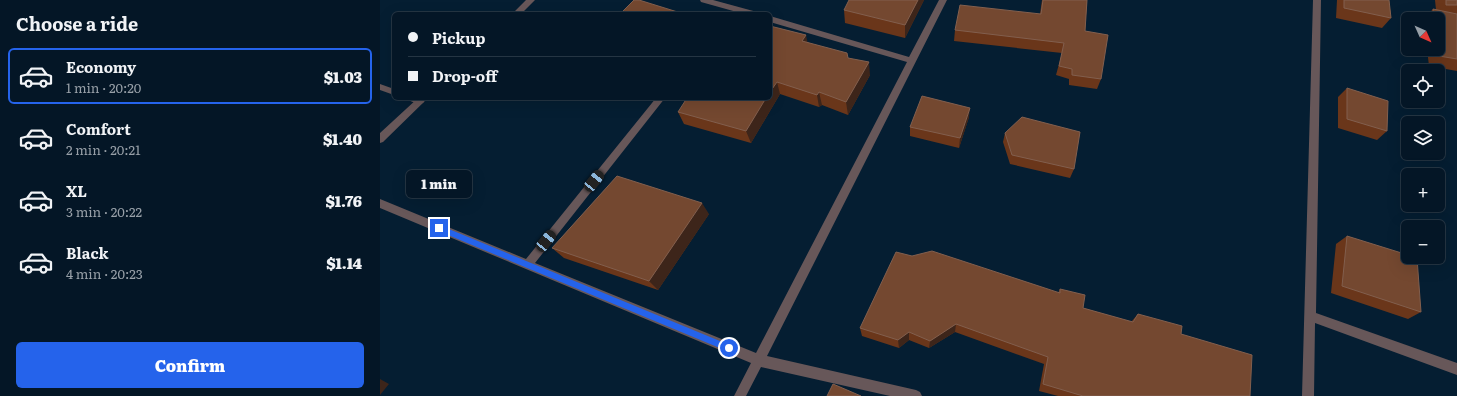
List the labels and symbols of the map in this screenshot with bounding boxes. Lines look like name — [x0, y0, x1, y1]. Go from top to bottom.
north arrow — [1401, 12, 1445, 56]
car — [582, 168, 606, 194]
callout: 1 min — [406, 170, 472, 198]
route end — [430, 219, 448, 237]
car — [534, 228, 558, 254]
route start — [720, 339, 738, 357]

